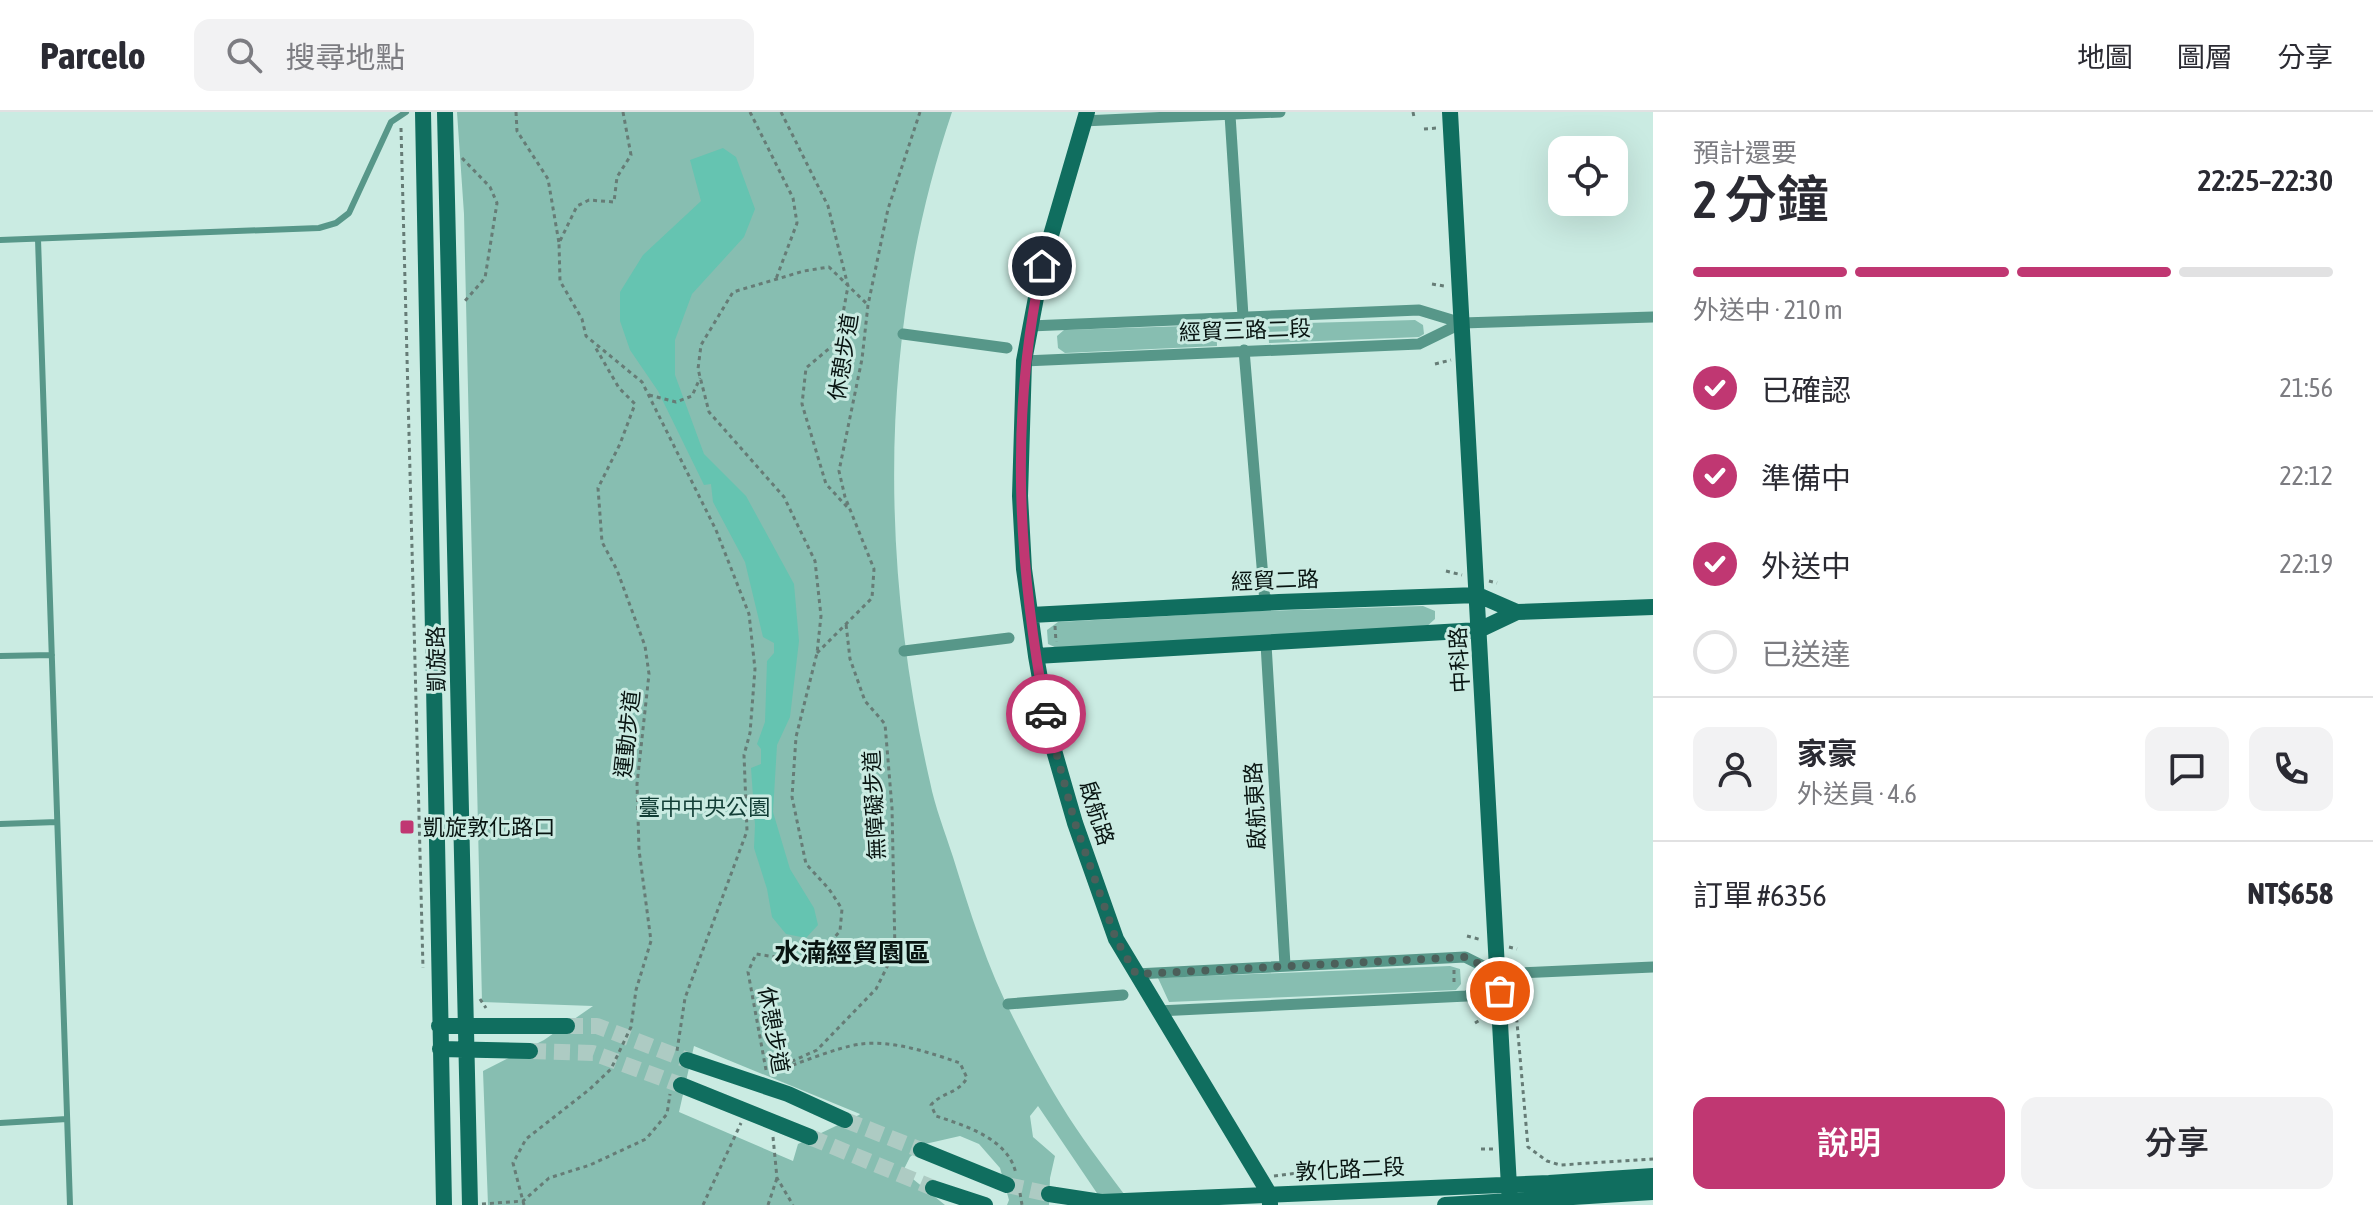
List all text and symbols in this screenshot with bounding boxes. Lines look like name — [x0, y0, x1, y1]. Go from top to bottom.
search box — [194, 19, 754, 91]
icon: search — [222, 33, 266, 77]
text: Parcelo — [40, 34, 146, 77]
text: 搜尋地點 — [286, 40, 406, 74]
text: 地圖 — [2077, 41, 2133, 73]
text: 圖層 — [2177, 41, 2233, 73]
text: 分享 — [2277, 41, 2333, 73]
map controls — [1548, 136, 1628, 216]
button: locate — [1548, 136, 1628, 216]
text: 預計還要 — [1693, 138, 1797, 168]
text: 22:25–22:30 — [2198, 163, 2333, 197]
text: 2 分鐘 — [1693, 169, 1829, 229]
pin — [1008, 232, 1076, 300]
icon: home — [1020, 244, 1064, 288]
text: 外送中 · 210 m — [1693, 295, 1843, 325]
street label: 休憩步道 — [823, 312, 863, 402]
street label: 經貿三路二段 — [1179, 315, 1311, 345]
icon: check — [1693, 366, 1737, 410]
text: 已確認 — [1761, 373, 1851, 407]
text: 21:56 — [2279, 373, 2333, 403]
icon: check — [1693, 454, 1737, 498]
text: 準備中 — [1761, 461, 1851, 495]
text: 22:12 — [2279, 461, 2333, 491]
icon: check — [1693, 542, 1737, 586]
text: 外送中 — [1761, 549, 1851, 583]
text: 22:19 — [2279, 549, 2333, 579]
street label: 經貿二路 — [1231, 565, 1319, 595]
street label: 凱旋路 — [422, 626, 450, 692]
street label: 中科路 — [1444, 626, 1474, 694]
text: 已送達 — [1761, 637, 1851, 671]
courier — [1006, 674, 1086, 754]
street label: 運動步道 — [609, 689, 645, 779]
icon: car — [1024, 692, 1068, 736]
button: person — [1693, 727, 1777, 811]
button: chat — [2145, 727, 2229, 811]
button: phone — [2249, 727, 2333, 811]
text: 家豪 — [1797, 736, 1857, 770]
street label: 無障礙步道 — [858, 749, 890, 861]
street label: 啟航東路 — [1240, 761, 1270, 851]
street label: 啟航路 — [1074, 778, 1120, 848]
text: 外送員 · 4.6 — [1797, 779, 1917, 809]
park label: 臺中中央公園 — [638, 794, 770, 820]
place label: 凱旋敦化路口 — [423, 814, 555, 840]
marker: 凱旋敦化路口 — [398, 818, 416, 836]
text: NT$658 — [2247, 876, 2333, 910]
text: 訂單 #6356 — [1693, 878, 1827, 912]
district label: 水湳經貿園區 — [774, 938, 930, 968]
pin — [1466, 957, 1534, 1025]
icon: bag — [1478, 969, 1522, 1013]
street label: 休憩步道 — [754, 984, 794, 1076]
button: 說明 — [1693, 1097, 2005, 1189]
button: 分享 — [2021, 1097, 2333, 1189]
street label: 敦化路二段 — [1294, 1153, 1406, 1185]

